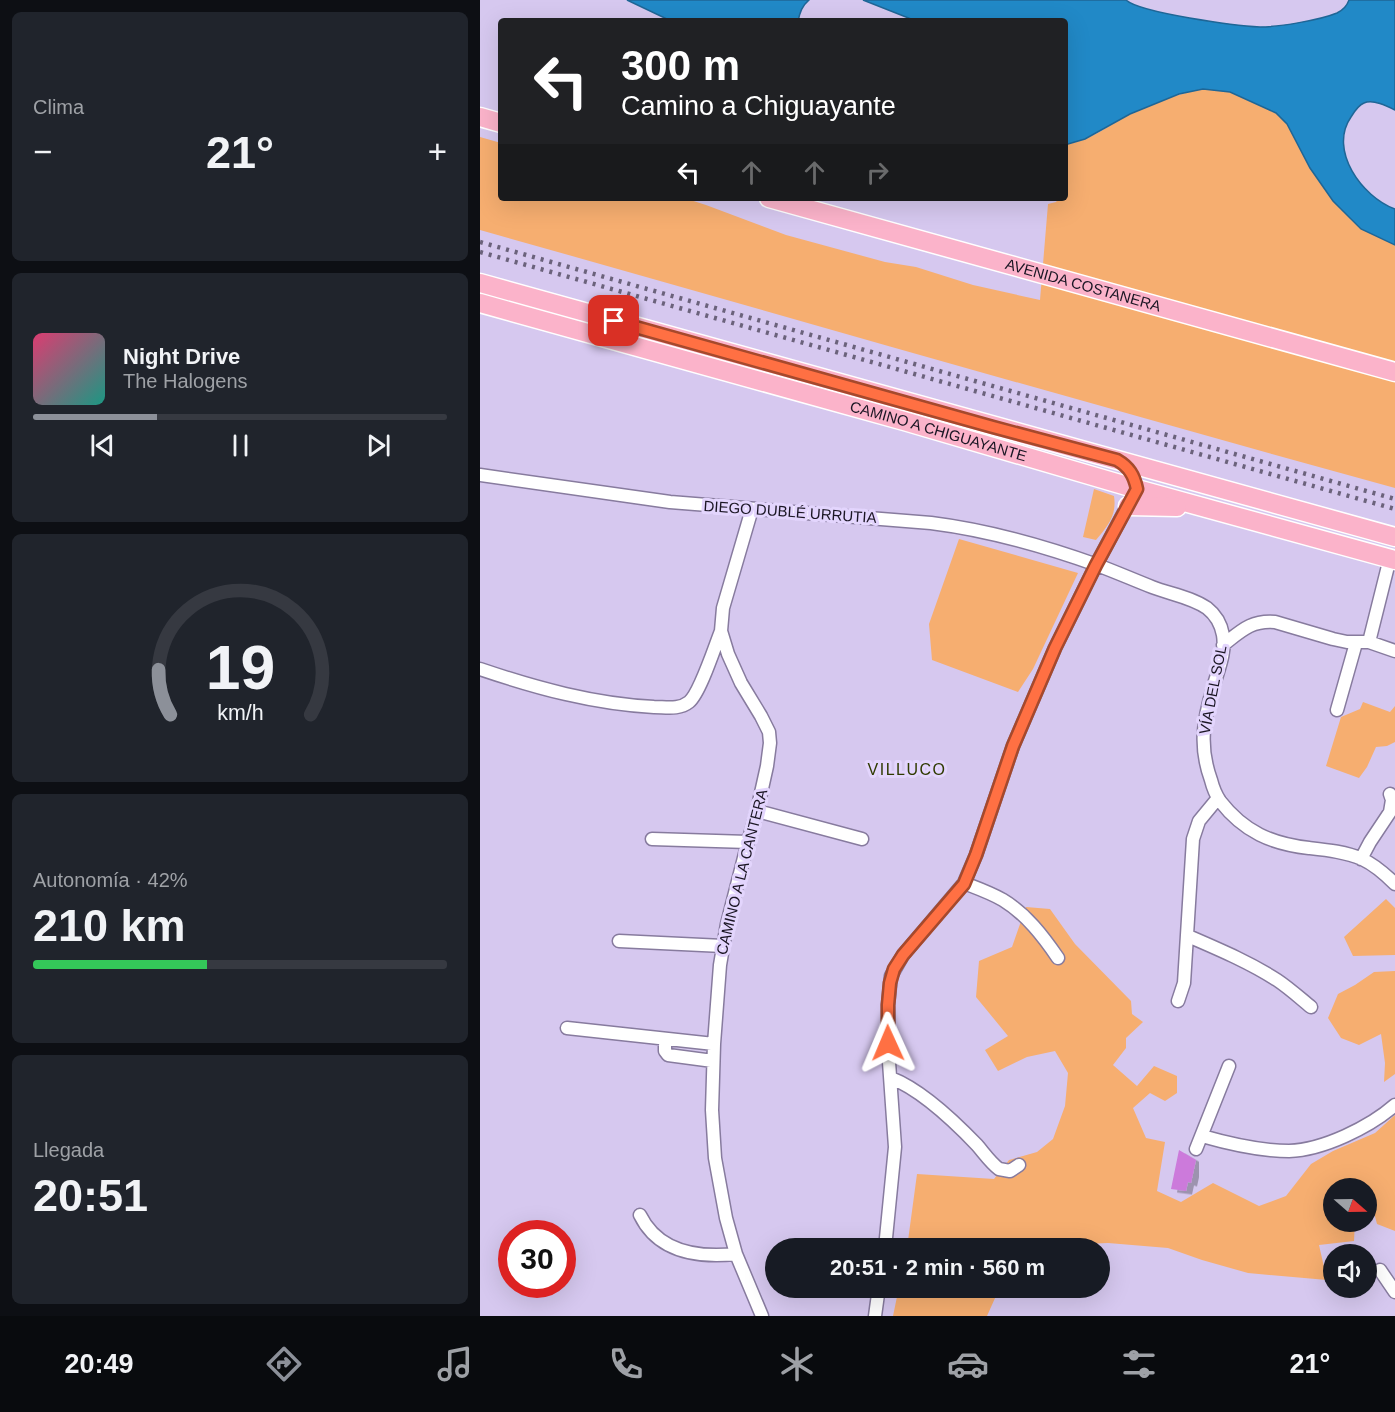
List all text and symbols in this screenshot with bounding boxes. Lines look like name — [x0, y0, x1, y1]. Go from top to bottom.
icon: left — [522, 42, 600, 120]
text: 300 m — [621, 42, 740, 89]
text: Camino a Chiguayante — [621, 91, 896, 121]
text: Clima — [33, 96, 84, 118]
text: 21° — [206, 127, 274, 178]
text: − — [33, 133, 52, 170]
text: + — [428, 133, 447, 170]
icon: left — [672, 156, 705, 189]
icon: ahead — [735, 156, 768, 189]
icon: ahead — [798, 156, 831, 189]
icon: right — [861, 156, 894, 189]
street label: AVENIDA COSTANERA — [1004, 255, 1163, 315]
pin — [588, 295, 639, 346]
icon: arrive — [597, 304, 630, 337]
text: Night Drive — [123, 344, 240, 369]
text: The Halogens — [123, 370, 248, 392]
street label: CAMINO A CHIGUAYANTE — [848, 397, 1029, 464]
icon: previous — [86, 429, 119, 462]
icon: pause — [224, 429, 257, 462]
icon: next — [362, 429, 395, 462]
street label: DIEGO DUBLÉ URRUTIA — [703, 497, 877, 526]
text: 19 — [205, 633, 275, 702]
street label: VÍA DEL SOL — [1196, 644, 1229, 736]
text: km/h — [217, 701, 263, 725]
district label: VILLUCO — [868, 761, 946, 778]
street label: CAMINO A LA CANTERA — [713, 787, 770, 956]
text: Autonomía · 42% — [33, 869, 188, 891]
text: 210 km — [33, 900, 186, 951]
position arrow — [856, 1011, 920, 1075]
text: Llegada — [33, 1139, 104, 1161]
text: 20:51 — [33, 1170, 148, 1221]
north arrow — [1323, 1178, 1377, 1232]
map controls — [1323, 1178, 1377, 1298]
speed limit sign: 30 — [498, 1220, 576, 1298]
button: sound — [1323, 1244, 1377, 1298]
text: 20:51 · 2 min · 560 m — [830, 1255, 1045, 1280]
icon: directions — [263, 1343, 305, 1385]
icon: music — [434, 1343, 476, 1385]
icon: phone — [605, 1343, 647, 1385]
icon: climate — [776, 1343, 818, 1385]
icon: car — [947, 1343, 989, 1385]
icon: filters — [1118, 1343, 1160, 1385]
text: 20:49 — [65, 1349, 134, 1379]
text: 21° — [1290, 1349, 1330, 1379]

